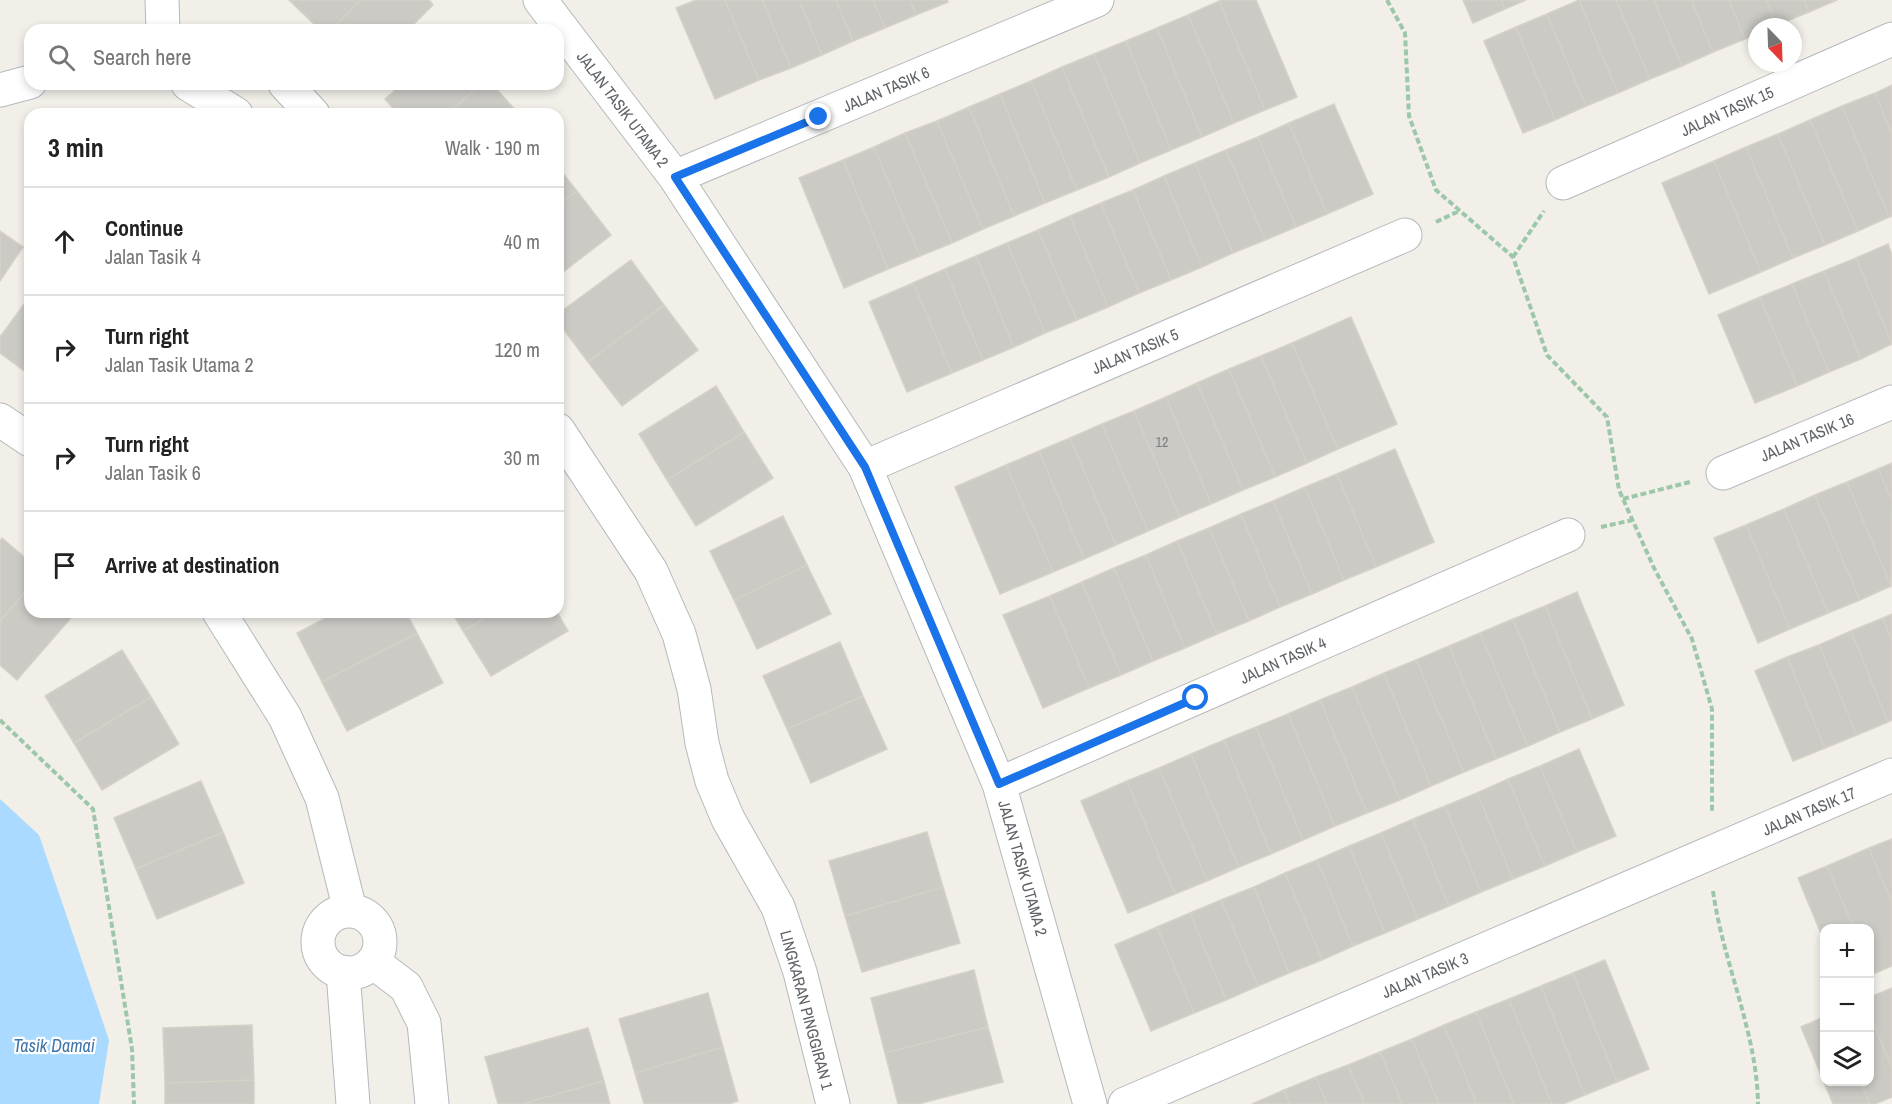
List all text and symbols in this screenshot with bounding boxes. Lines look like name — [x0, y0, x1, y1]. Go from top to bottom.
north arrow — [1748, 18, 1802, 72]
search box — [24, 24, 564, 90]
icon: search — [45, 41, 78, 74]
text: Search here — [93, 42, 191, 72]
street label: JALAN TASIK UTAMA 2 — [572, 46, 674, 172]
street label: JALAN TASIK 6 — [839, 61, 933, 117]
street label: JALAN TASIK 15 — [1677, 81, 1777, 141]
route end — [805, 103, 831, 129]
text: 3 min — [48, 130, 104, 165]
text: Walk · 190 m — [445, 134, 540, 161]
text: Continue — [105, 213, 183, 243]
icon: ahead — [48, 225, 81, 258]
text: 40 m — [504, 228, 540, 255]
text: Jalan Tasik 4 — [105, 243, 201, 270]
text: Turn right — [105, 321, 189, 351]
street label: JALAN TASIK 5 — [1088, 323, 1182, 379]
icon: right — [48, 333, 81, 366]
text: 120 m — [494, 336, 540, 363]
text: Jalan Tasik Utama 2 — [105, 351, 254, 378]
street label: JALAN TASIK 16 — [1757, 407, 1857, 467]
text: Turn right — [105, 429, 189, 459]
house number: 12 — [1156, 433, 1168, 451]
icon: right — [48, 441, 81, 474]
text: 30 m — [504, 444, 540, 471]
text: Jalan Tasik 6 — [105, 459, 201, 486]
icon: arrive — [48, 549, 81, 582]
text: Arrive at destination — [105, 550, 279, 580]
street label: JALAN TASIK 4 — [1236, 631, 1330, 689]
route start — [1182, 684, 1208, 710]
street label: JALAN TASIK 17 — [1759, 781, 1859, 841]
street label: JALAN TASIK UTAMA 2 — [993, 798, 1053, 938]
map controls — [1820, 924, 1874, 1086]
button: + — [1820, 924, 1874, 978]
street label: LINGKARAN PINGGIRAN 1 — [775, 928, 839, 1093]
street label: JALAN TASIK 3 — [1378, 947, 1472, 1003]
button: − — [1820, 978, 1874, 1032]
button: layers — [1820, 1032, 1874, 1086]
water label: Tasik Damai — [13, 1033, 95, 1058]

